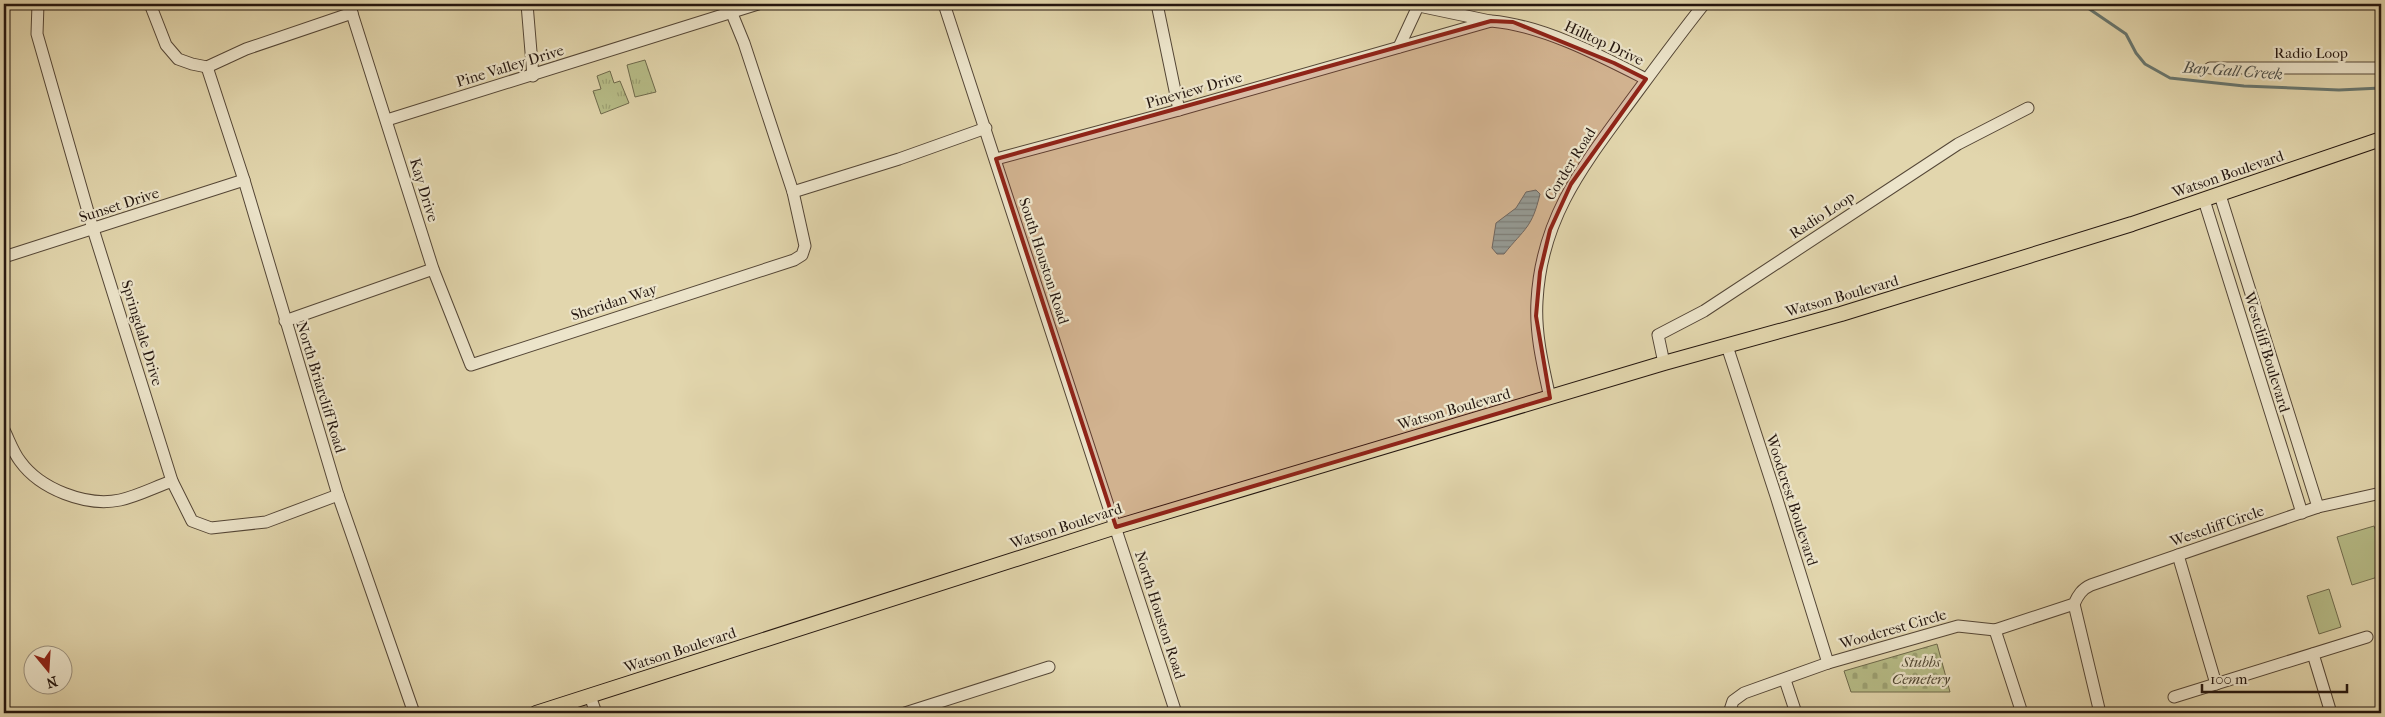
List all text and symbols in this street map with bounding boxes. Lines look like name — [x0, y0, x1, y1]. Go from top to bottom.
street label: Hilltop Drive — [1561, 17, 1647, 69]
street label: Pine Valley Drive — [454, 41, 567, 91]
street label: Radio Loop — [2274, 44, 2348, 62]
water label: Bay Gall Creek — [2181, 57, 2284, 83]
street label: Pineview Drive — [1144, 67, 1245, 112]
street label: Corder Road — [1541, 124, 1600, 204]
street label: Watson Boulevard — [2169, 146, 2287, 202]
street label: Kay Drive — [406, 156, 442, 225]
street label: Sunset Drive — [77, 183, 162, 226]
street label: Radio Loop — [1786, 187, 1858, 243]
street label: South Houston Road — [1015, 195, 1073, 327]
street label: Watson Boulevard — [1782, 271, 1901, 321]
street label: Springdale Drive — [117, 278, 167, 389]
street label: Sheridan Way — [569, 279, 660, 324]
street label: Westcliff Boulevard — [2240, 289, 2294, 415]
street label: North Briarcliff Road — [292, 319, 350, 456]
street label: Watson Boulevard — [1394, 384, 1513, 434]
street label: Woodcrest Boulevard — [1762, 431, 1822, 569]
street label: Watson Boulevard — [1007, 499, 1125, 553]
street label: Westcliff Circle — [2167, 501, 2267, 551]
street label: North Houston Road — [1131, 549, 1189, 682]
street label: Woodcrest Circle — [1837, 605, 1949, 653]
street label: Watson Boulevard — [621, 623, 739, 677]
north arrow — [22, 644, 72, 694]
park label: Stubbs Cemetery — [1892, 653, 1951, 688]
scale bar — [2202, 662, 2348, 694]
text: 100 m — [2210, 670, 2248, 688]
text: N — [44, 672, 60, 692]

